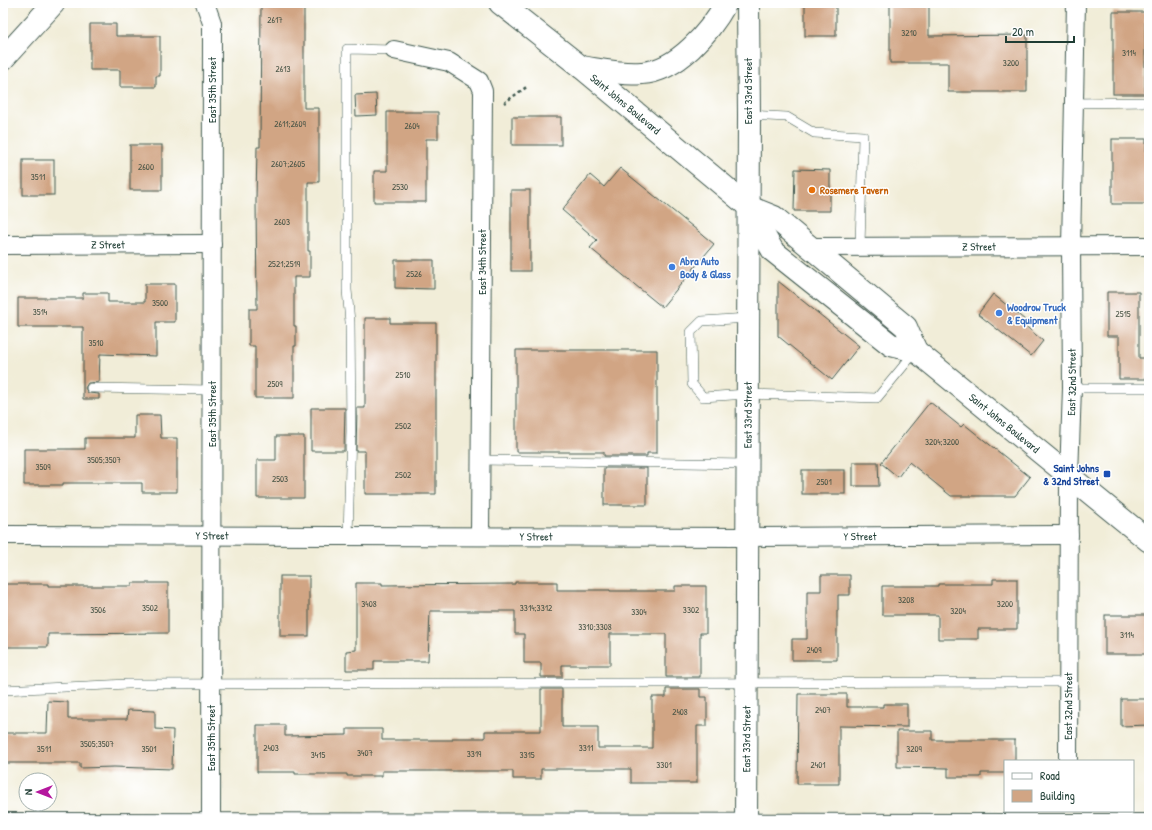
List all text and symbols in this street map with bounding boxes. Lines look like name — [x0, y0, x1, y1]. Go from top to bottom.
house number: 2617 — [267, 14, 283, 26]
scale bar — [1006, 18, 1074, 44]
text: 20 m — [1012, 23, 1034, 40]
house number: 3210 — [901, 27, 917, 39]
house number: 3114 — [1122, 47, 1137, 59]
street label: East 35th Street — [205, 57, 219, 123]
house number: 3200 — [1003, 57, 1019, 69]
street label: East 33rd Street — [741, 58, 755, 124]
house number: 2613 — [275, 63, 291, 75]
street label: Saint Johns Boulevard — [587, 71, 664, 138]
house number: 2611;2609 — [274, 118, 306, 130]
house number: 2604 — [404, 120, 420, 132]
house number: 2607;2605 — [271, 158, 305, 170]
house number: 2600 — [138, 161, 154, 173]
house number: 3511 — [31, 171, 45, 183]
house number: 2530 — [392, 181, 408, 193]
place label: Rosemere Tavern — [820, 183, 889, 197]
marker: Rosemere Tavern — [807, 185, 817, 195]
house number: 2603 — [274, 216, 290, 228]
street label: East 34th Street — [475, 229, 489, 295]
street label: Z Street — [91, 237, 125, 252]
street label: Z Street — [962, 239, 996, 254]
place label: Abra Auto Body & Glass — [680, 254, 732, 282]
house number: 2521;2519 — [268, 258, 301, 270]
marker: Abra Auto Body & Glass — [667, 262, 677, 272]
house number: 2526 — [406, 268, 422, 280]
house number: 3500 — [152, 297, 168, 309]
place label: Woodrow Truck & Equipment — [1007, 300, 1066, 328]
house number: 3514 — [33, 306, 48, 318]
marker: Woodrow Truck & Equipment — [994, 308, 1004, 318]
house number: 2515 — [1115, 308, 1131, 320]
house number: 3510 — [88, 337, 104, 349]
street label: East 32nd Street — [1064, 348, 1079, 416]
house number: 2510 — [395, 369, 411, 381]
house number: 2509 — [267, 378, 283, 390]
street label: East 35th Street — [205, 381, 219, 447]
street label: East 33rd Street — [741, 382, 755, 448]
street label: Saint Johns Boulevard — [966, 390, 1043, 456]
house number: 2502 — [395, 420, 412, 432]
house number: 3204;3200 — [925, 436, 959, 448]
house number: 3505;3507 — [87, 454, 122, 466]
house number: 3509 — [35, 461, 51, 473]
place label: Saint Johns & 32nd Street — [1043, 461, 1100, 488]
house number: 2502 — [395, 469, 412, 481]
marker: Saint Johns & 32nd Street — [1102, 469, 1112, 479]
house number: 2503 — [272, 473, 288, 485]
house number: 2501 — [816, 476, 832, 488]
street label: Y Street — [195, 529, 229, 543]
street label: Y Street — [519, 529, 553, 543]
street label: Y Street — [843, 529, 877, 543]
house number: 3208 — [898, 594, 914, 606]
house number: 3408 — [361, 598, 377, 610]
house number: 3200 — [997, 598, 1013, 610]
house number: 3502 — [142, 602, 159, 614]
house number: 3314;3312 — [520, 602, 553, 614]
house number: 3506 — [90, 604, 106, 616]
house number: 3302 — [683, 604, 700, 616]
house number: 3204 — [950, 605, 966, 617]
house number: 3304 — [631, 606, 647, 618]
house number: 3310;3308 — [578, 621, 612, 633]
house number: 3114 — [1120, 629, 1135, 641]
house number: 2409 — [807, 644, 822, 656]
street label: East 32nd Street — [1061, 672, 1075, 740]
house number: 2407 — [815, 704, 832, 716]
street label: East 35th Street — [204, 705, 218, 771]
house number: 2408 — [672, 706, 688, 718]
street label: East 33rd Street — [739, 706, 754, 772]
house number: 3505;3507 — [80, 738, 115, 750]
house number: 2403 — [263, 742, 279, 754]
house number: 3311 — [579, 742, 593, 754]
house number: 3511 — [37, 743, 51, 755]
house number: 3501 — [141, 743, 157, 755]
house number: 3209 — [906, 743, 922, 755]
house number: 3407 — [357, 747, 373, 759]
house number: 3319 — [467, 748, 482, 760]
house number: 3415 — [311, 749, 325, 761]
house number: 3315 — [519, 749, 535, 761]
house number: 3301 — [656, 759, 672, 771]
house number: 2401 — [811, 759, 825, 771]
legend — [1004, 760, 1134, 812]
text: Road — [1040, 767, 1060, 784]
north arrow — [18, 772, 58, 812]
text: Building — [1040, 787, 1075, 804]
text: N — [21, 789, 35, 795]

